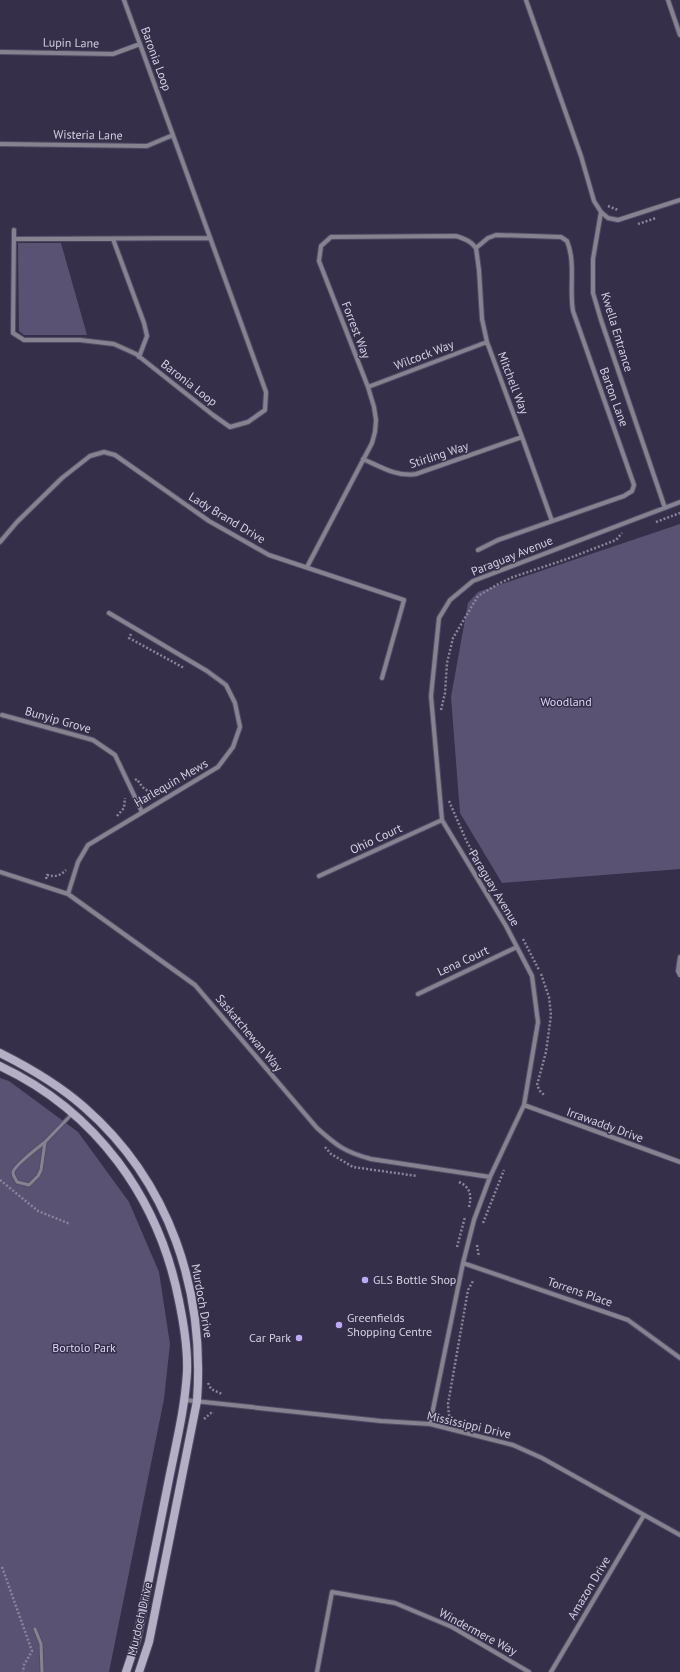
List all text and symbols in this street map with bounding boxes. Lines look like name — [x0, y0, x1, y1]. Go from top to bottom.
street label: Baronia Loop — [138, 25, 175, 93]
street label: Lupin Lane — [43, 35, 99, 50]
street label: Wisteria Lane — [53, 126, 123, 143]
street label: Kwella Entrance — [598, 290, 637, 374]
street label: Forrest Way — [339, 299, 374, 361]
street label: Wilcock Way — [392, 336, 456, 373]
street label: Mitchell Way — [495, 349, 532, 417]
street label: Baronia Loop — [158, 356, 220, 409]
street label: Barton Lane — [597, 365, 632, 429]
street label: Stirling Way — [407, 438, 471, 471]
street label: Lady Brand Drive — [186, 489, 268, 546]
street label: Paraguay Avenue — [469, 532, 555, 579]
park label: Woodland — [540, 694, 592, 709]
street label: Bunyip Grove — [23, 703, 93, 736]
street label: Harlequin Mews — [131, 755, 210, 810]
street label: Ohio Court — [347, 820, 404, 857]
street label: Paraguay Avenue — [466, 847, 523, 929]
street label: Lena Court — [435, 942, 491, 979]
street label: Saskatchewan Way — [213, 991, 286, 1075]
street label: Irrawaddy Drive — [565, 1104, 646, 1145]
street label: Murdoch Drive — [189, 1263, 216, 1339]
place label: GLS Bottle Shop — [373, 1272, 456, 1287]
street label: Torrens Place — [546, 1273, 615, 1310]
marker: GLS Bottle Shop — [360, 1275, 370, 1285]
place label: Greenfields Shopping Centre — [347, 1310, 432, 1339]
marker: Greenfields Shopping Centre — [334, 1320, 344, 1330]
place label: Car Park — [249, 1330, 291, 1345]
marker: Car Park — [294, 1333, 304, 1343]
park label: Bortolo Park — [52, 1340, 116, 1355]
street label: Mississippi Drive — [426, 1408, 513, 1441]
street label: Amazon Drive — [564, 1553, 613, 1622]
street label: Murdoch Drive — [124, 1581, 155, 1657]
street label: Windermere Way — [437, 1605, 520, 1659]

